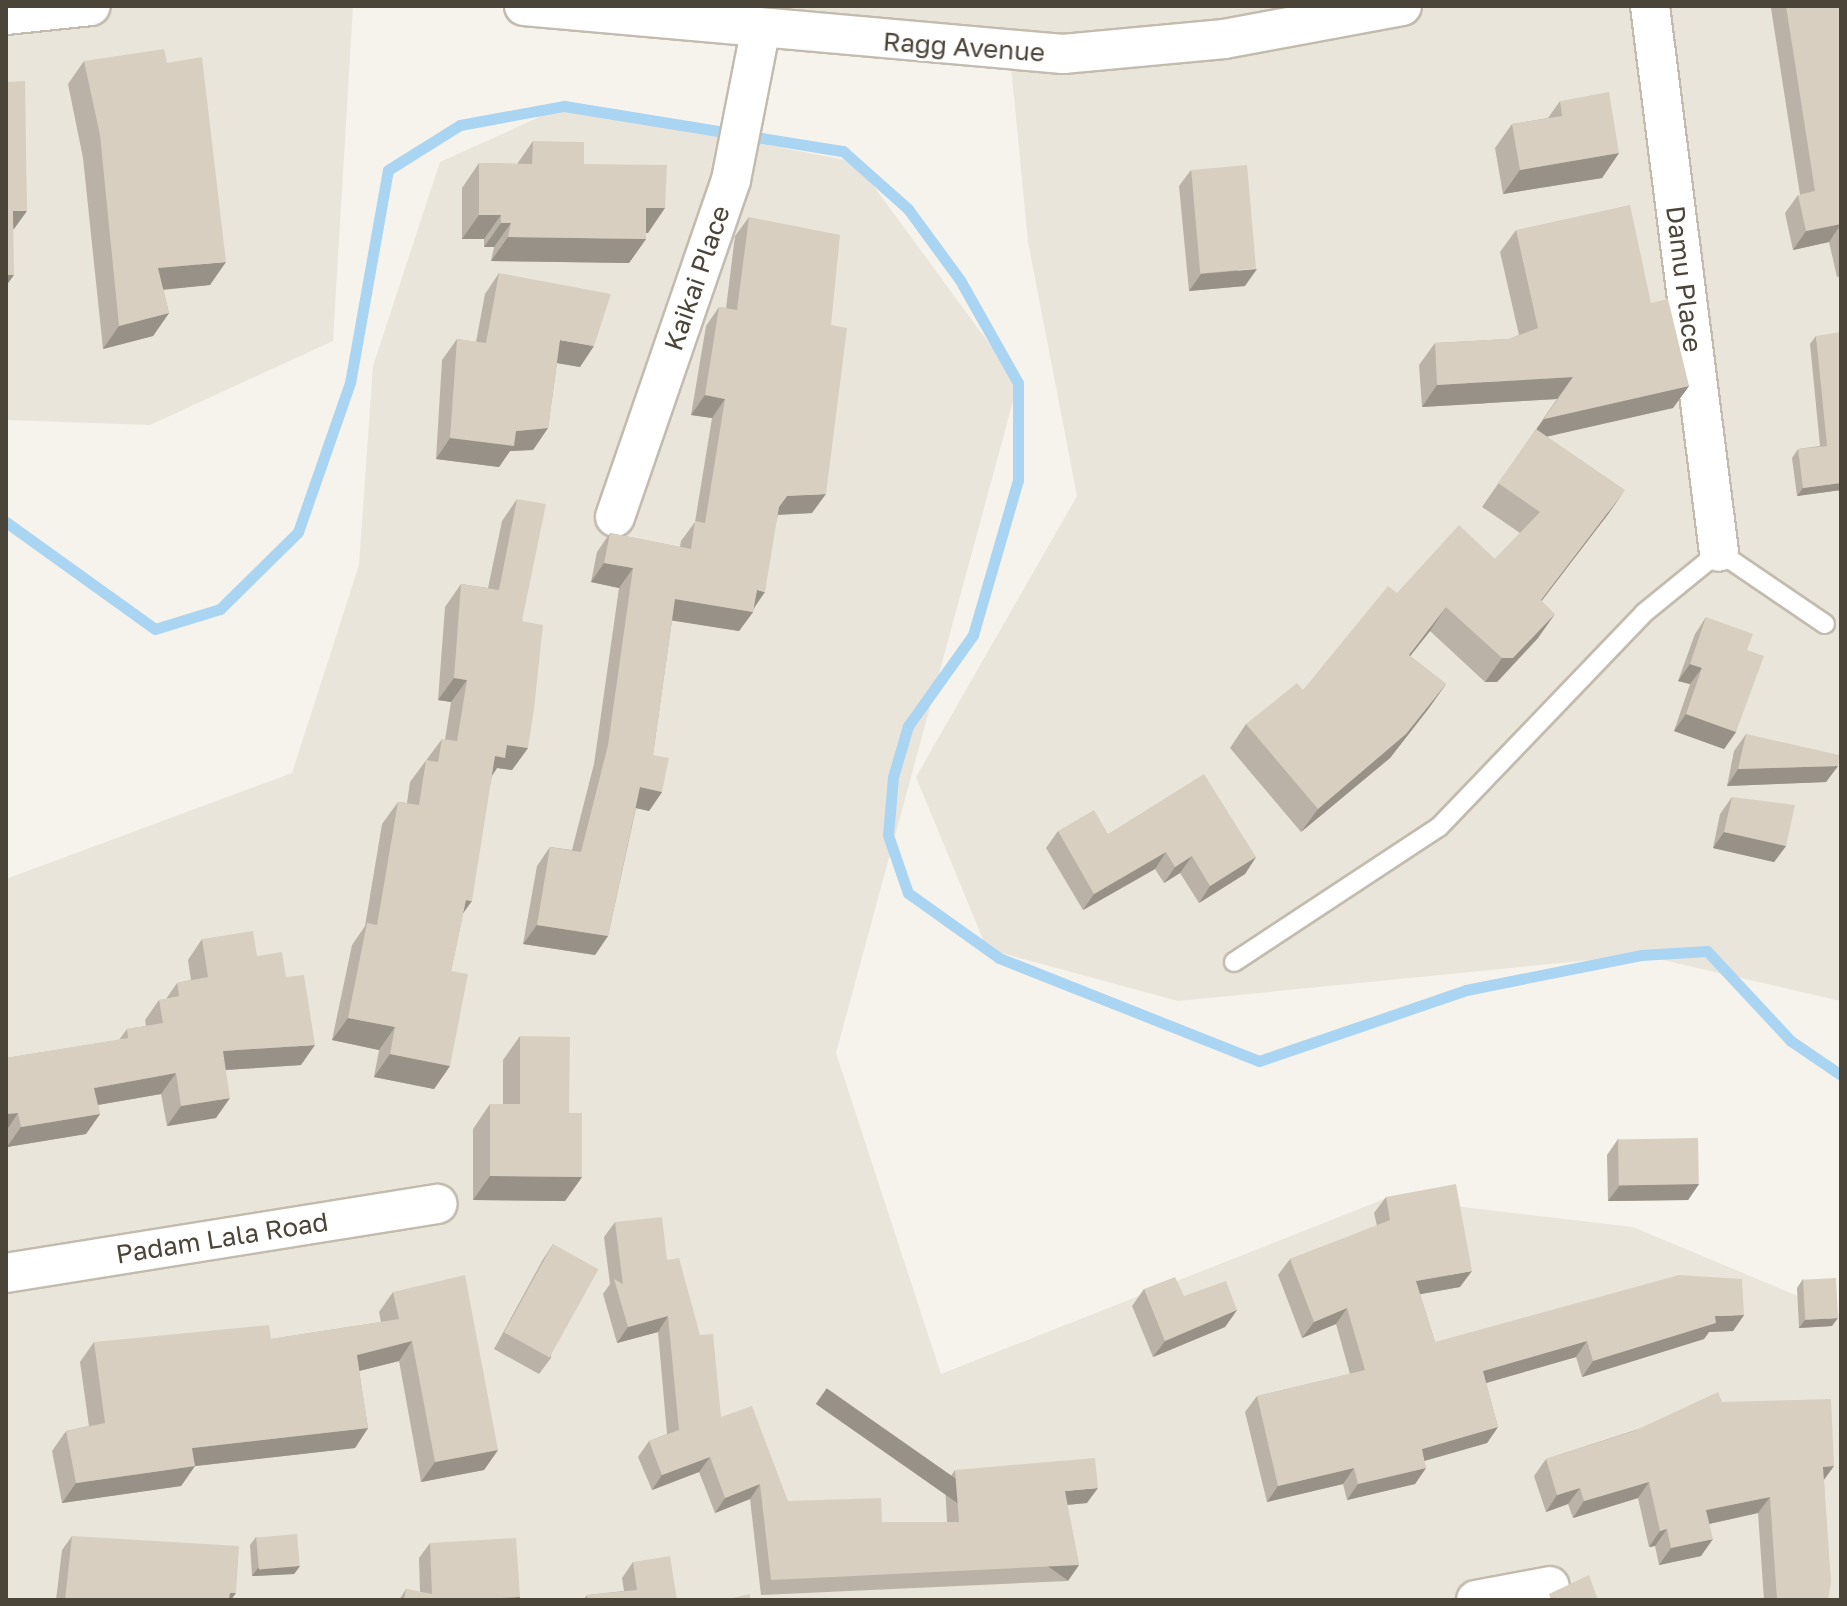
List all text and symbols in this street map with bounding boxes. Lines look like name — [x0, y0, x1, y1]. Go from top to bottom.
street label: Ragg Avenue — [882, 26, 1046, 68]
street label: Kaikai Place — [658, 201, 736, 355]
street label: Damu Place — [1660, 204, 1708, 354]
street label: Padam Lala Road — [114, 1206, 330, 1270]

